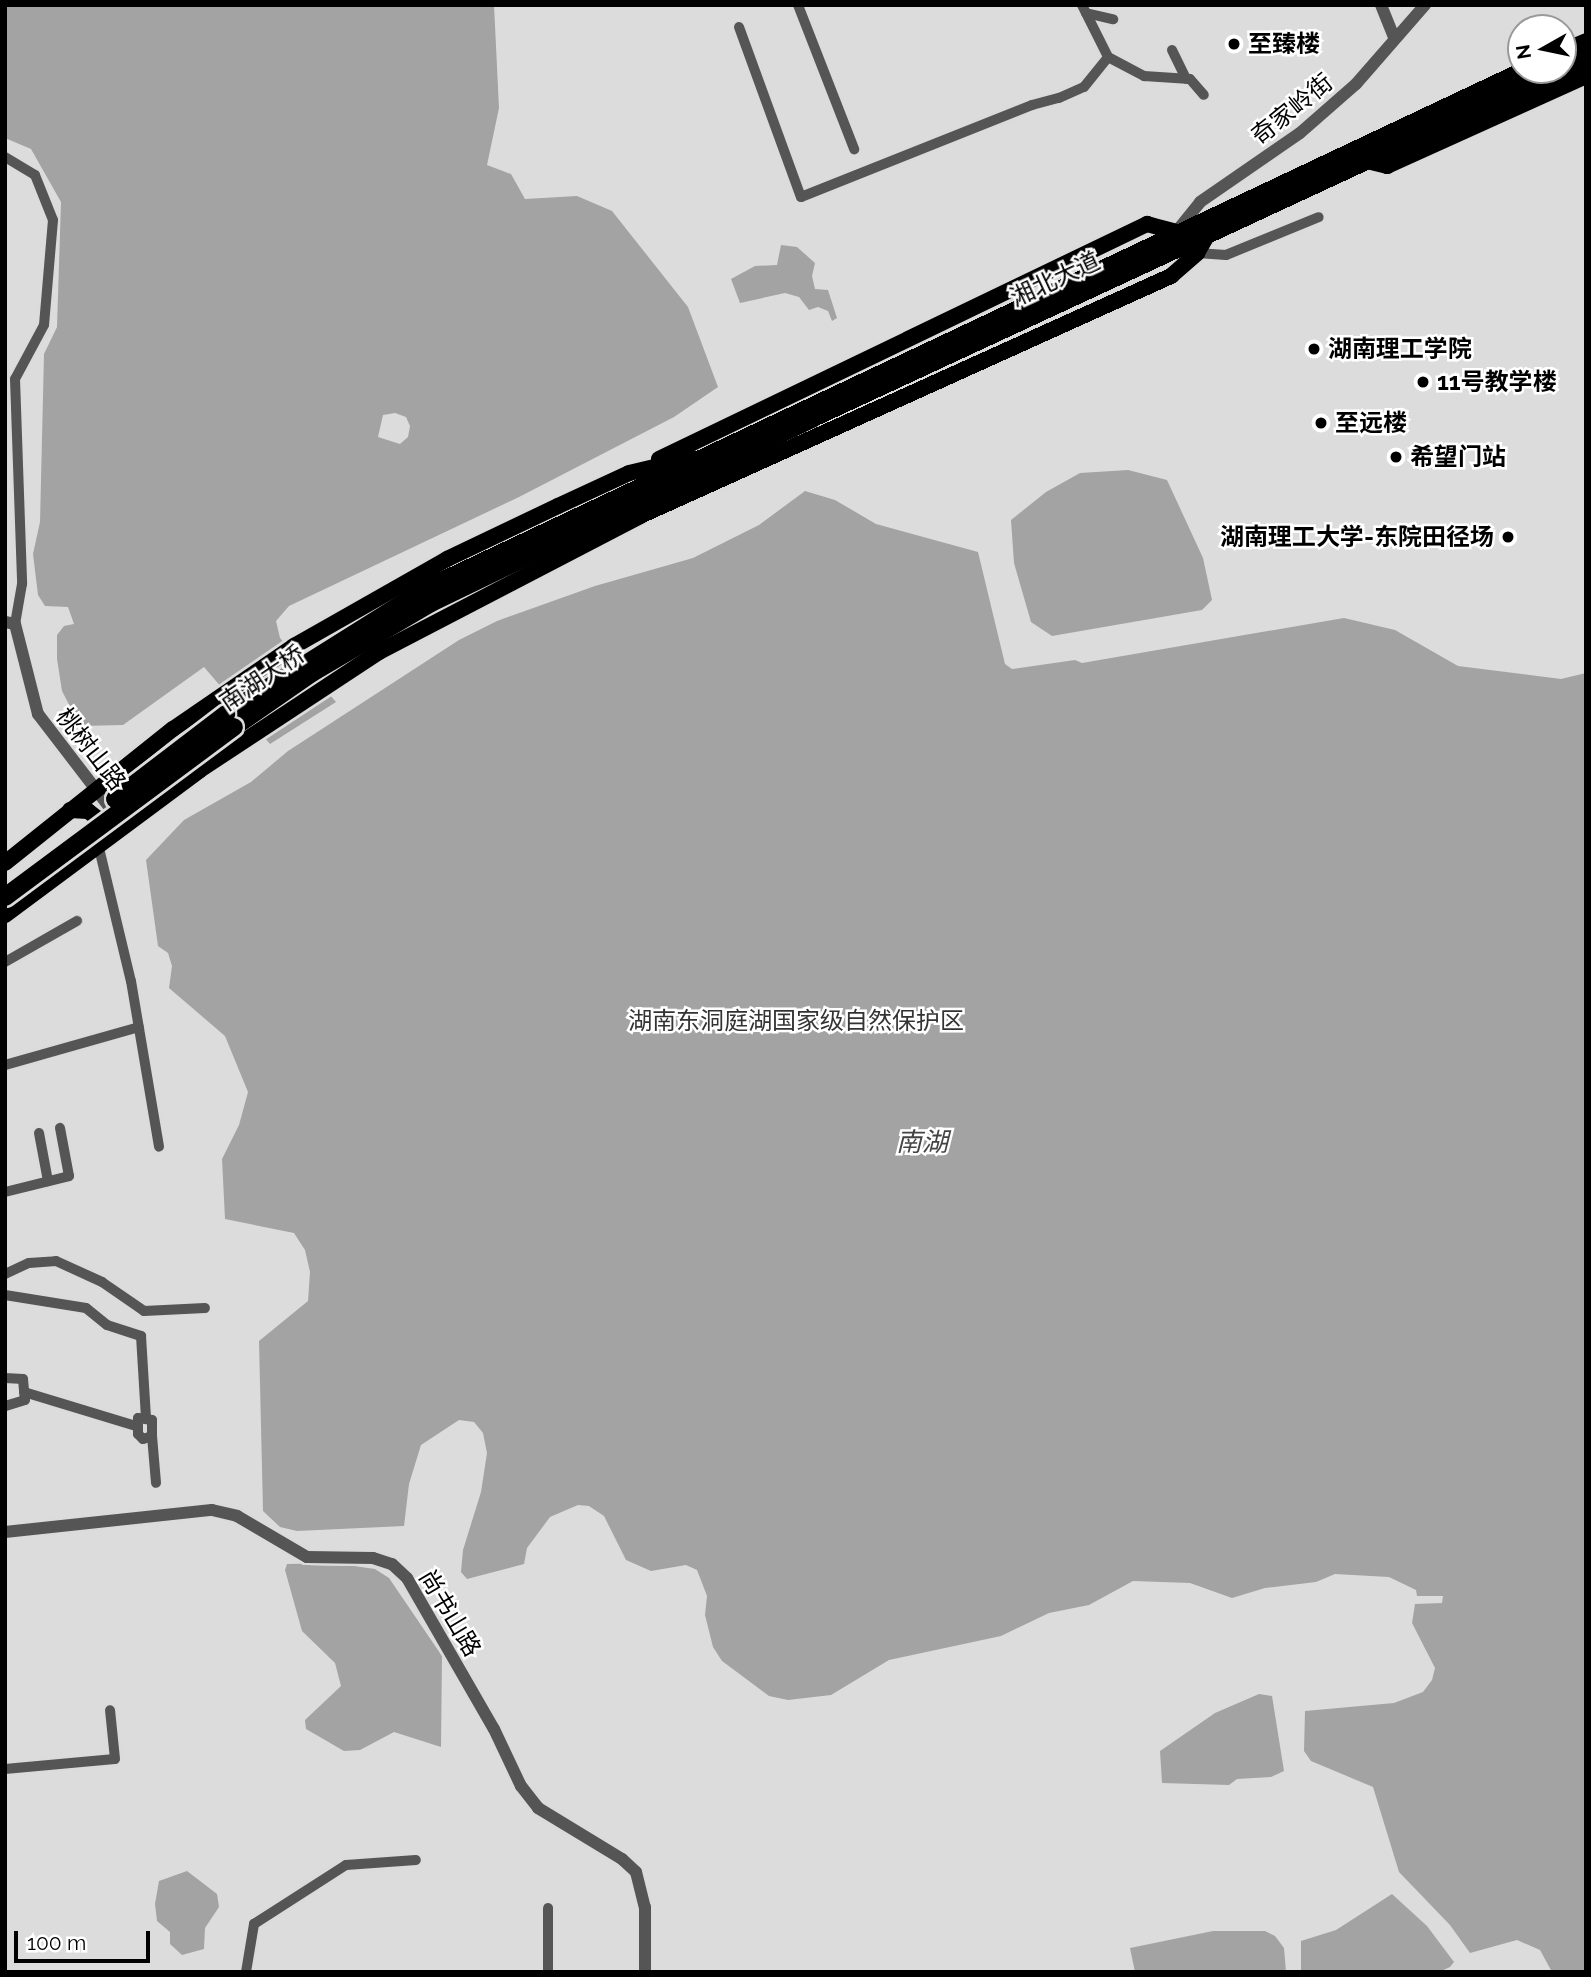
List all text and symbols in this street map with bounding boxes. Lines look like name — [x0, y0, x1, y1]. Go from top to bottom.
north arrow — [1507, 14, 1577, 84]
place label: 至臻楼 — [1248, 30, 1320, 58]
marker: 至臻楼 — [1226, 36, 1242, 52]
text: N — [1511, 43, 1535, 61]
street label: 奇家岭街 — [1246, 68, 1338, 150]
street label: 湘北大道 — [1005, 246, 1105, 312]
place label: 湖南理工学院 — [1328, 335, 1472, 363]
marker: 湖南理工学院 — [1306, 341, 1322, 357]
place label: 11号教学楼 — [1437, 368, 1557, 396]
marker: 11号教学楼 — [1415, 374, 1431, 390]
place label: 至远楼 — [1335, 409, 1407, 437]
marker: 至远楼 — [1313, 415, 1329, 431]
place label: 希望门站 — [1410, 443, 1506, 471]
marker: 希望门站 — [1388, 449, 1404, 465]
place label: 湖南理工大学-东院田径场 — [1220, 523, 1494, 551]
marker: 湖南理工大学-东院田径场 — [1500, 529, 1516, 545]
street label: 南湖大桥 — [214, 639, 310, 717]
street label: 桃树山路 — [50, 702, 132, 796]
park label: 湖南东洞庭湖国家级自然保护区 — [628, 1007, 964, 1035]
water label: 南湖 — [896, 1127, 948, 1159]
street label: 尚书山路 — [413, 1564, 487, 1662]
scale bar — [18, 1918, 154, 1962]
text: 100 m — [27, 1930, 86, 1955]

